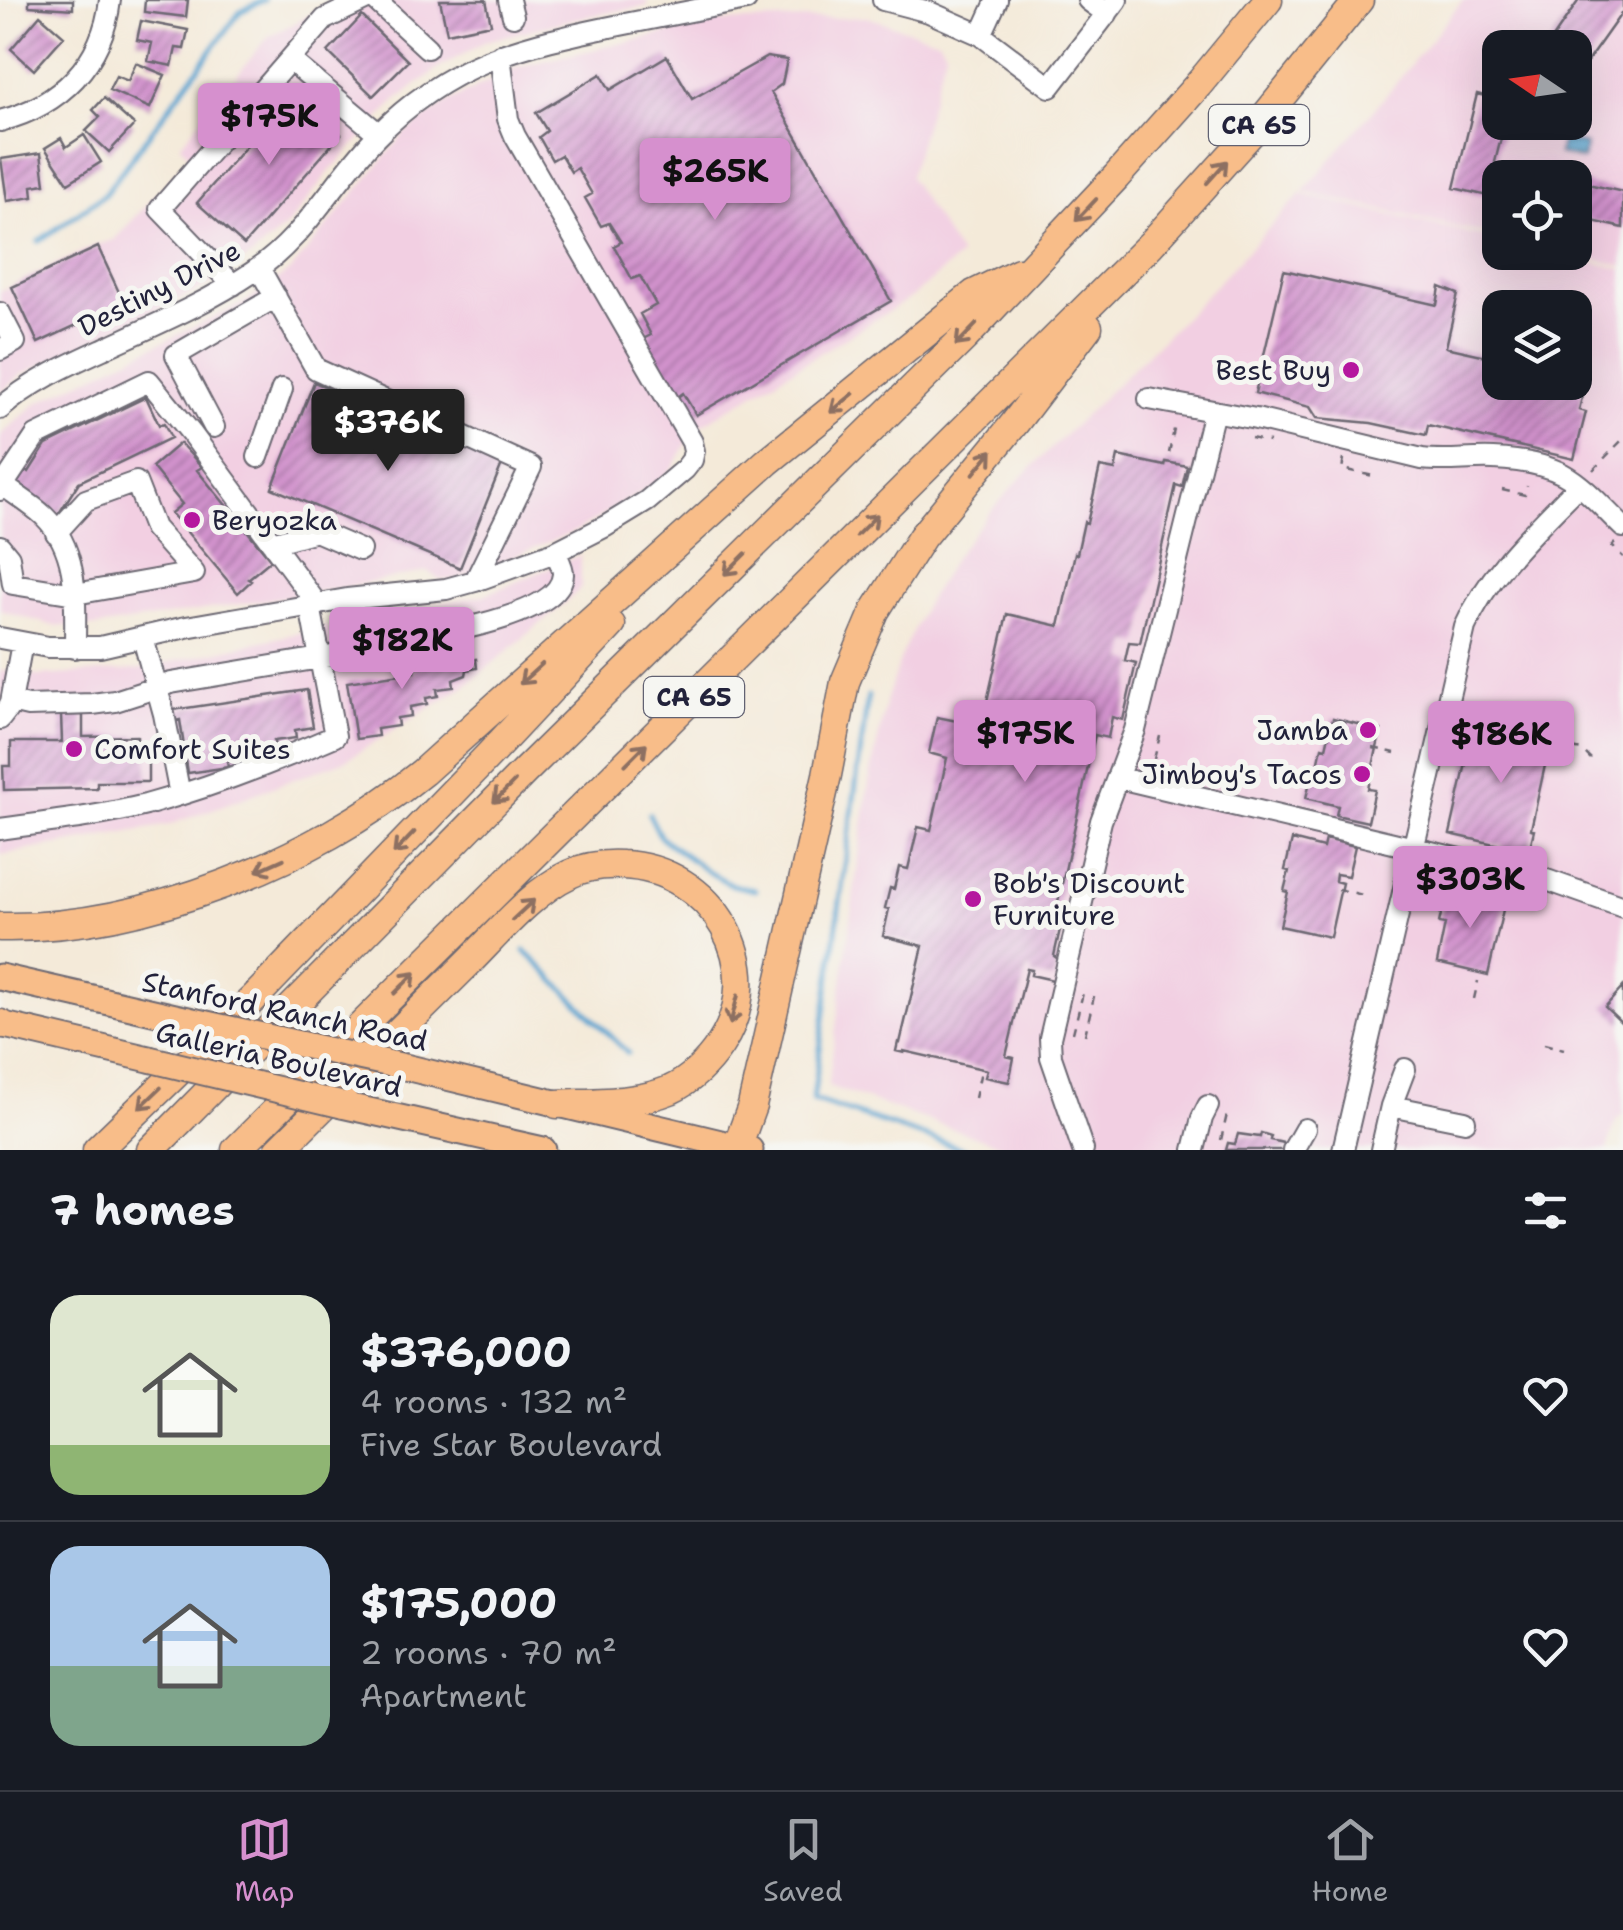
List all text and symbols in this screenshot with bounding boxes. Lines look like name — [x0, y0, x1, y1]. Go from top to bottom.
north arrow — [1482, 30, 1592, 140]
map controls — [1482, 30, 1592, 400]
pin: $175K — [199, 83, 339, 168]
text: $175K — [220, 94, 318, 137]
road number: CA 65 — [1209, 105, 1309, 145]
pin: $265K — [645, 138, 785, 223]
text: $265K — [661, 149, 769, 192]
one-way arrow — [1205, 159, 1227, 185]
button: locate — [1482, 160, 1592, 270]
one-way arrow — [1074, 197, 1098, 221]
street label: Destiny Drive — [71, 231, 247, 345]
button: layers — [1482, 290, 1592, 400]
one-way arrow — [954, 323, 978, 347]
place label: Best Buy — [1216, 351, 1331, 389]
marker: Best Buy — [1340, 359, 1362, 381]
pin: $376K — [318, 389, 458, 474]
one-way arrow — [829, 391, 855, 413]
text: $376K — [333, 400, 443, 443]
one-way arrow — [972, 449, 994, 475]
place label: Beryozka — [212, 501, 337, 539]
marker: Beryozka — [181, 509, 203, 531]
one-way arrow — [854, 514, 878, 538]
one-way arrow — [724, 552, 748, 576]
pin: $182K — [332, 607, 472, 692]
text: $182K — [351, 618, 453, 661]
one-way arrow — [519, 663, 544, 686]
road number: CA 65 — [644, 677, 744, 717]
pin: $175K — [955, 700, 1095, 785]
pin: $186K — [1431, 701, 1571, 786]
text: $175K — [976, 711, 1074, 754]
place label: Jamba — [1256, 711, 1348, 749]
text: $186K — [1450, 712, 1552, 755]
marker: Jamba — [1357, 719, 1379, 741]
place label: Comfort Suites — [94, 730, 291, 768]
marker: Comfort Suites — [63, 738, 85, 760]
one-way arrow — [623, 742, 648, 767]
place label: Jimboy's Tacos — [1141, 755, 1342, 793]
marker: Jimboy's Tacos — [1351, 763, 1373, 785]
one-way arrow — [492, 780, 516, 804]
one-way arrow — [392, 831, 416, 855]
pin: $303K — [1400, 846, 1540, 931]
one-way arrow — [256, 856, 286, 875]
text: $303K — [1415, 857, 1525, 900]
place label: Bob's Discount Furniture — [993, 864, 1185, 934]
marker: Bob's Discount Furniture — [962, 888, 984, 910]
one-way arrow — [510, 899, 535, 922]
street label: Stanford Ranch Road — [139, 962, 431, 1060]
one-way arrow — [393, 971, 417, 995]
one-way arrow — [723, 994, 742, 1025]
street label: Galleria Boulevard — [152, 1012, 406, 1106]
one-way arrow — [138, 1086, 162, 1110]
text: 7 homes — [50, 1182, 235, 1238]
icon: filters — [1518, 1183, 1573, 1238]
text: $376,000 — [360, 1324, 572, 1380]
icon: home — [130, 1335, 250, 1455]
icon: heart — [1518, 1368, 1573, 1423]
text: 4 rooms · 132 m² — [360, 1380, 627, 1423]
text: Five Star Boulevard — [360, 1423, 662, 1466]
text: $175,000 — [360, 1575, 557, 1631]
icon: home — [130, 1586, 250, 1706]
icon: heart — [1518, 1619, 1573, 1674]
text: 2 rooms · 70 m² — [360, 1631, 617, 1674]
text: Apartment — [360, 1674, 527, 1717]
tab: Map — [234, 1812, 294, 1910]
tab: Saved — [763, 1812, 843, 1910]
tab: Home — [1312, 1812, 1389, 1910]

